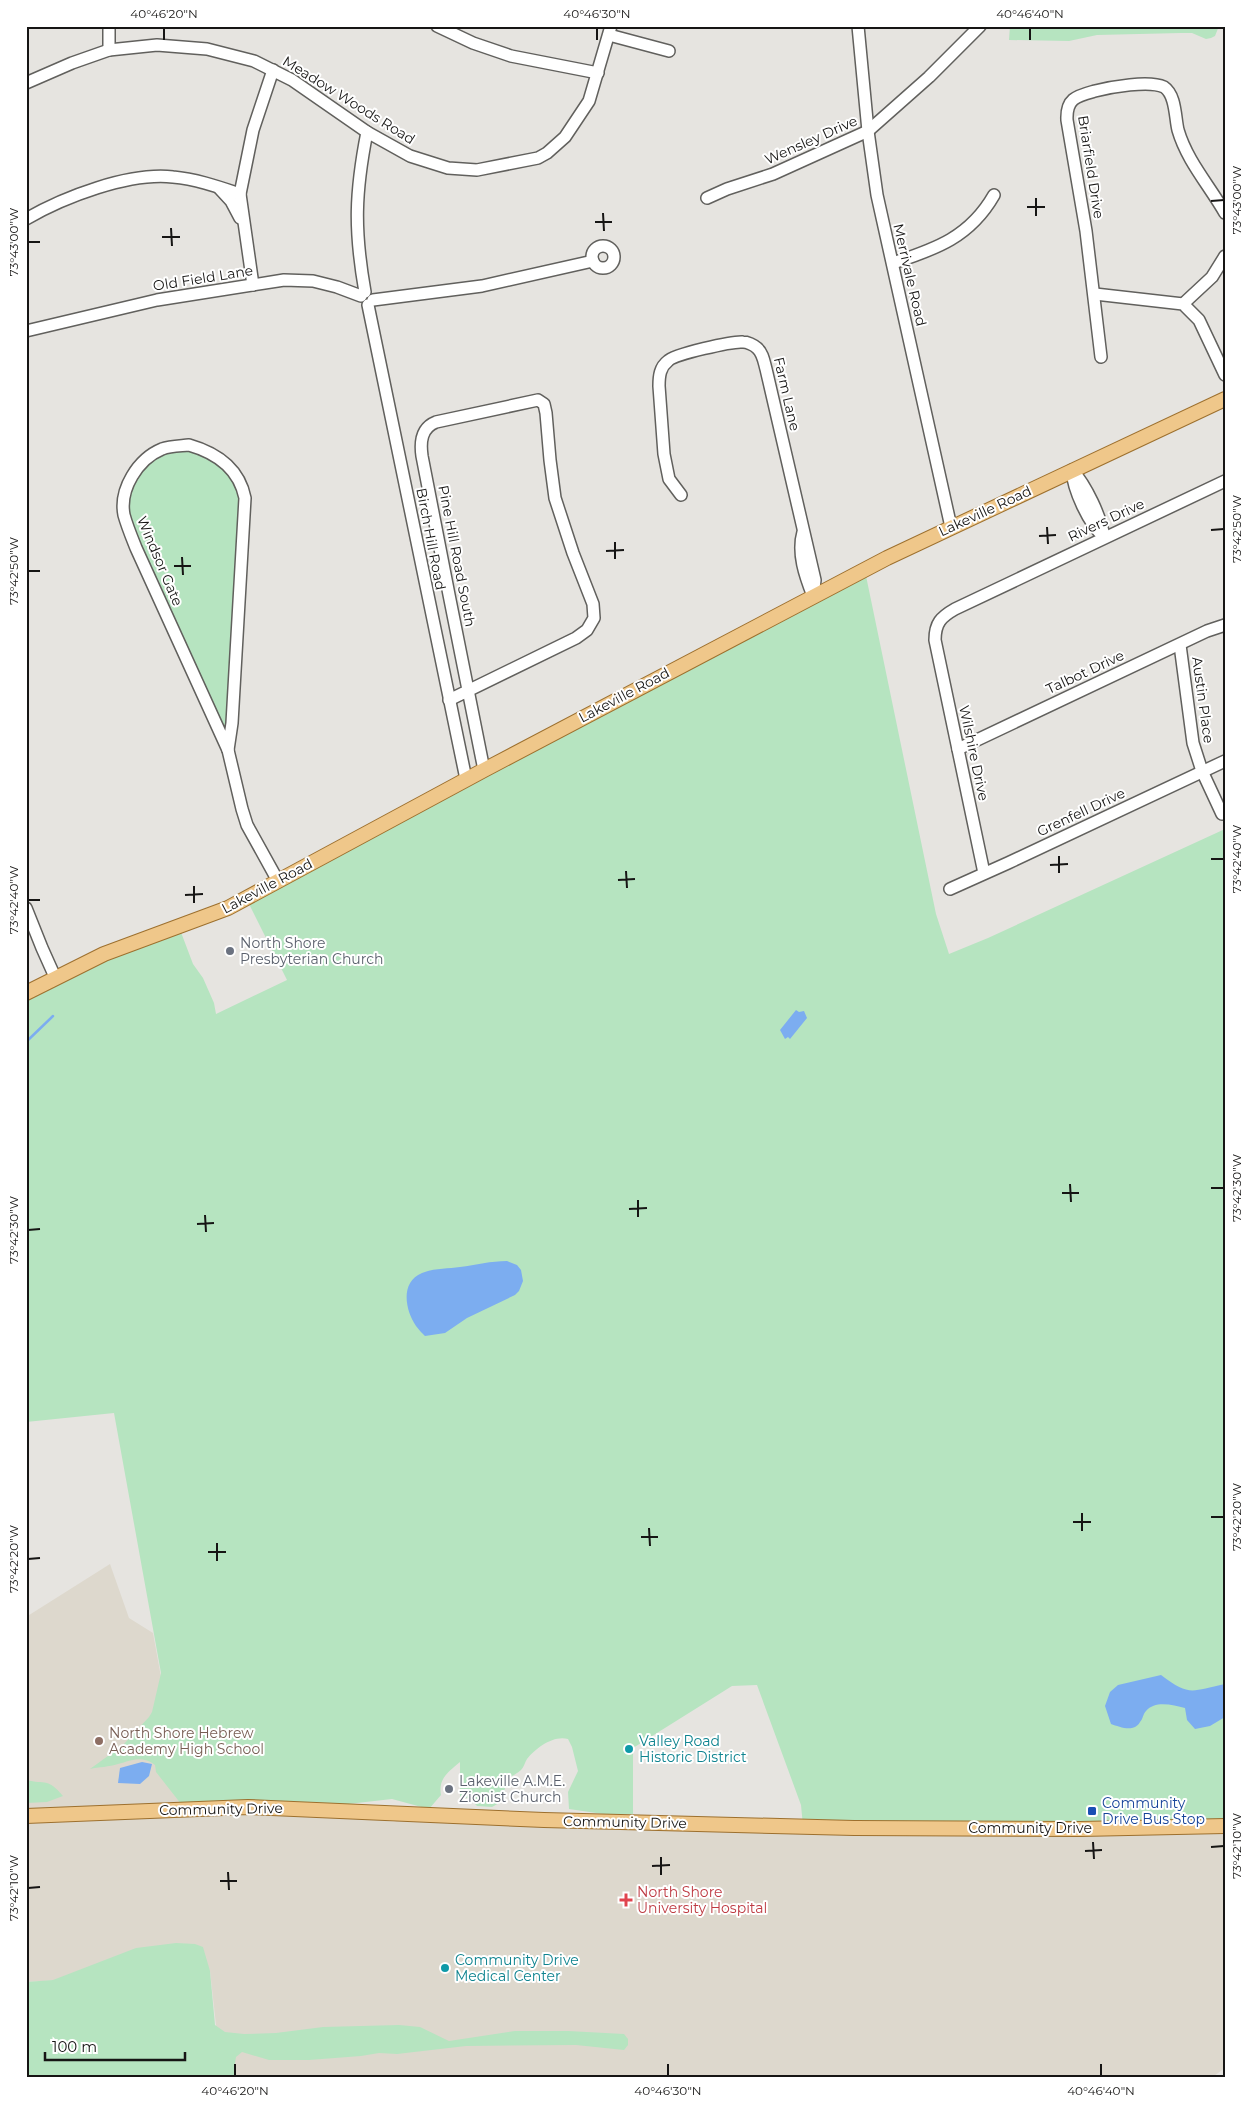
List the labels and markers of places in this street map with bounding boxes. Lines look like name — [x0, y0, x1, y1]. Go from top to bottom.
place label: North Shore Presbyterian Church — [240, 934, 383, 968]
marker: North Shore Presbyterian Church — [224, 945, 236, 957]
place label: North Shore Hebrew Academy High School — [109, 1724, 264, 1758]
place label: Valley Road Historic District — [639, 1732, 747, 1766]
marker: North Shore Hebrew Academy High School — [93, 1735, 105, 1747]
marker: Valley Road Historic District — [623, 1743, 635, 1755]
place label: Lakeville A.M.E. Zionist Church — [459, 1772, 565, 1806]
marker: Lakeville A.M.E. Zionist Church — [443, 1783, 455, 1795]
place label: Community Drive Bus Stop — [1102, 1794, 1205, 1828]
marker: Community Drive Bus Stop — [1086, 1805, 1098, 1817]
place label: North Shore University Hospital — [637, 1883, 767, 1917]
marker: North Shore University Hospital — [619, 1893, 633, 1907]
place label: Community Drive Medical Center — [455, 1951, 579, 1985]
marker: Community Drive Medical Center — [439, 1962, 451, 1974]

